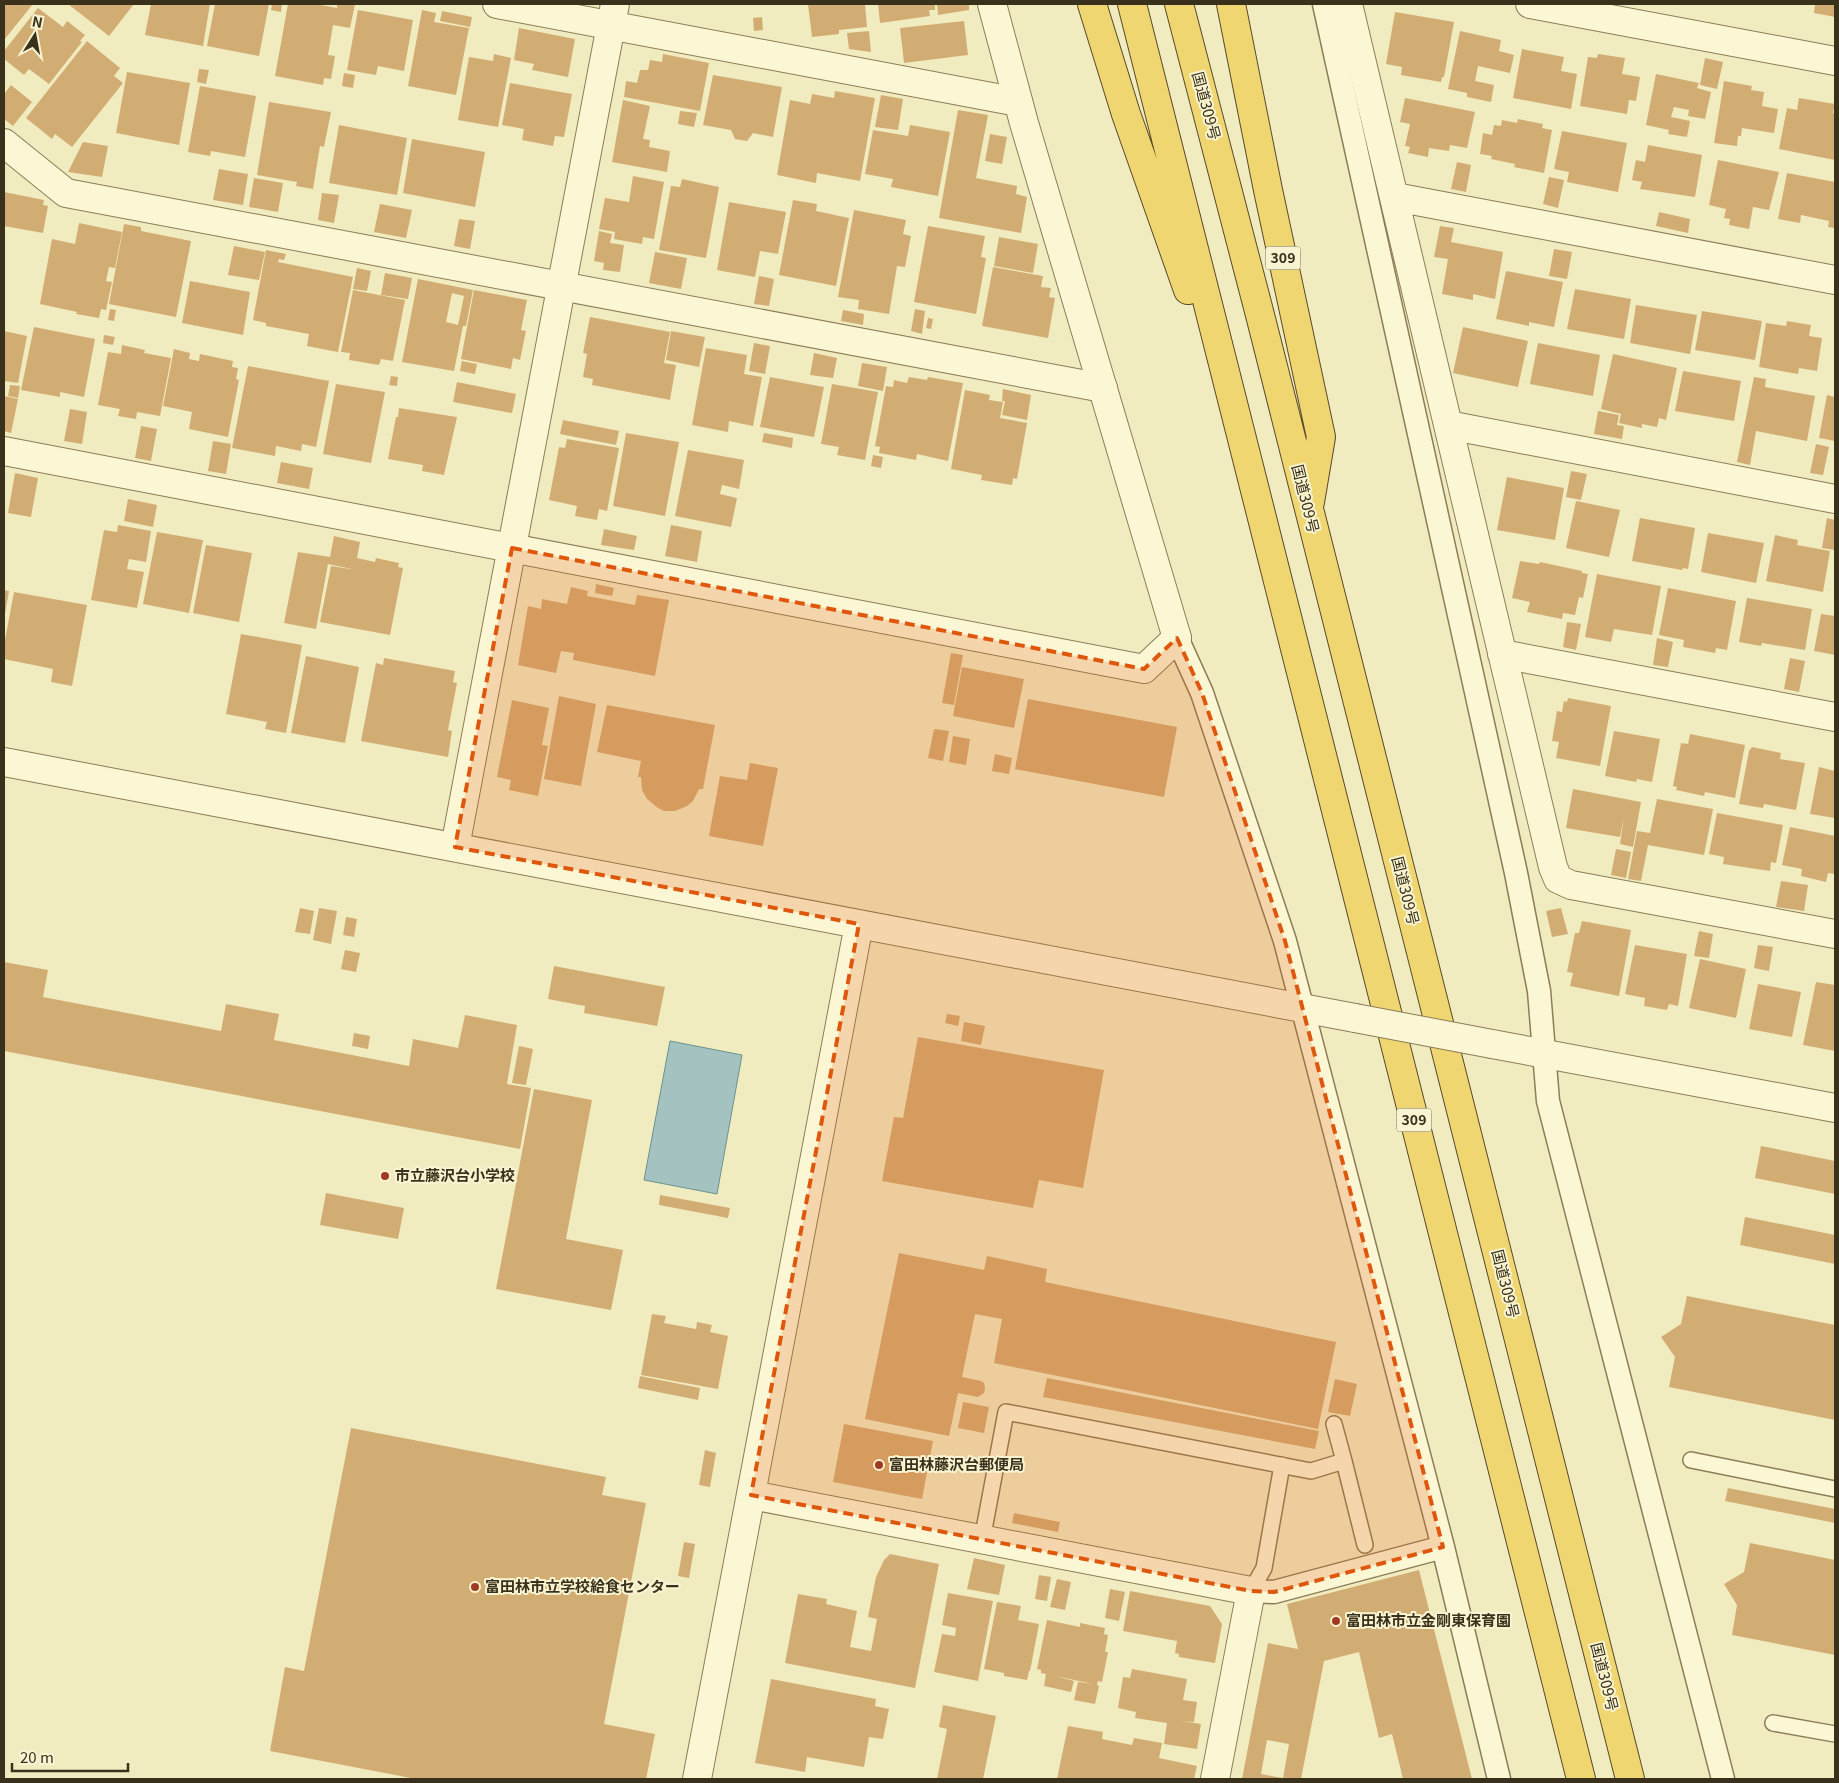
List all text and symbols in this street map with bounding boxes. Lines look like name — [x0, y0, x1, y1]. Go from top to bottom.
north arrow — [10, 10, 60, 60]
text: N — [31, 10, 45, 32]
street label: 国道309号 — [1188, 69, 1227, 142]
road number: 309 — [1266, 247, 1300, 270]
street label: 国道309号 — [1288, 462, 1325, 535]
street label: 国道309号 — [1388, 854, 1425, 927]
road number: 309 — [1396, 1108, 1432, 1132]
place label: 市立藤沢台小学校 — [395, 1164, 515, 1185]
marker: 市立藤沢台小学校 — [379, 1170, 391, 1182]
street label: 国道309号 — [1488, 1247, 1525, 1320]
place label: 富田林藤沢台郵便局 — [889, 1453, 1024, 1474]
marker: 富田林藤沢台郵便局 — [873, 1459, 885, 1471]
place label: 富田林市立学校給食センター — [485, 1575, 680, 1596]
marker: 富田林市立学校給食センター — [469, 1581, 481, 1593]
place label: 富田林市立金剛東保育園 — [1346, 1609, 1511, 1630]
marker: 富田林市立金剛東保育園 — [1330, 1615, 1342, 1627]
street label: 国道309号 — [1587, 1640, 1624, 1713]
scale bar — [12, 1740, 129, 1772]
text: 20 m — [20, 1746, 54, 1767]

